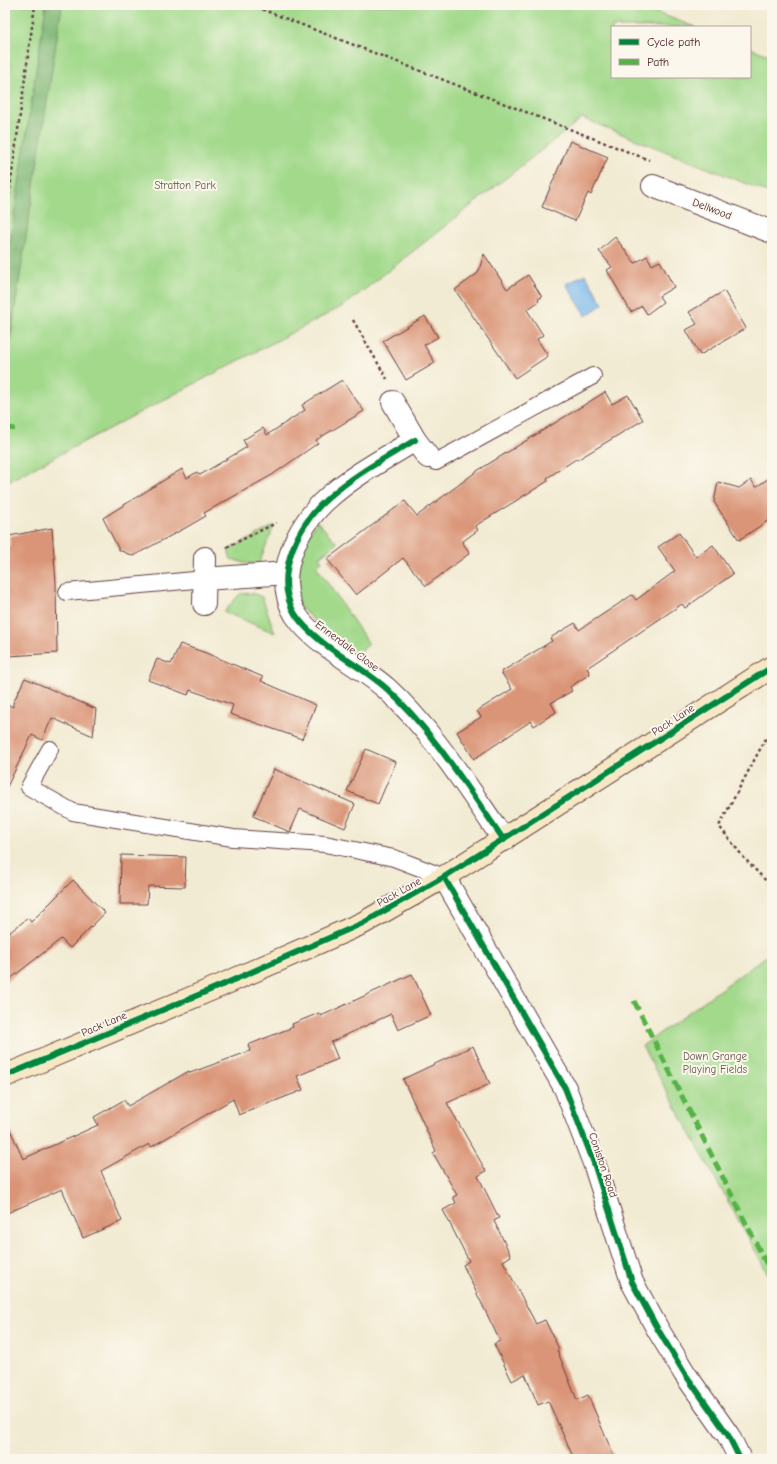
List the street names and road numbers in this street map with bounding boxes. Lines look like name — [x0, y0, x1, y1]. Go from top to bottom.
street label: Dellwood — [690, 196, 734, 222]
street label: Ennerdale Close — [313, 618, 382, 674]
street label: Pack Lane — [649, 701, 697, 739]
street label: Pack Lane — [375, 874, 424, 909]
street label: Pack Lane — [79, 1008, 129, 1039]
street label: Coniston Road — [586, 1131, 620, 1199]

